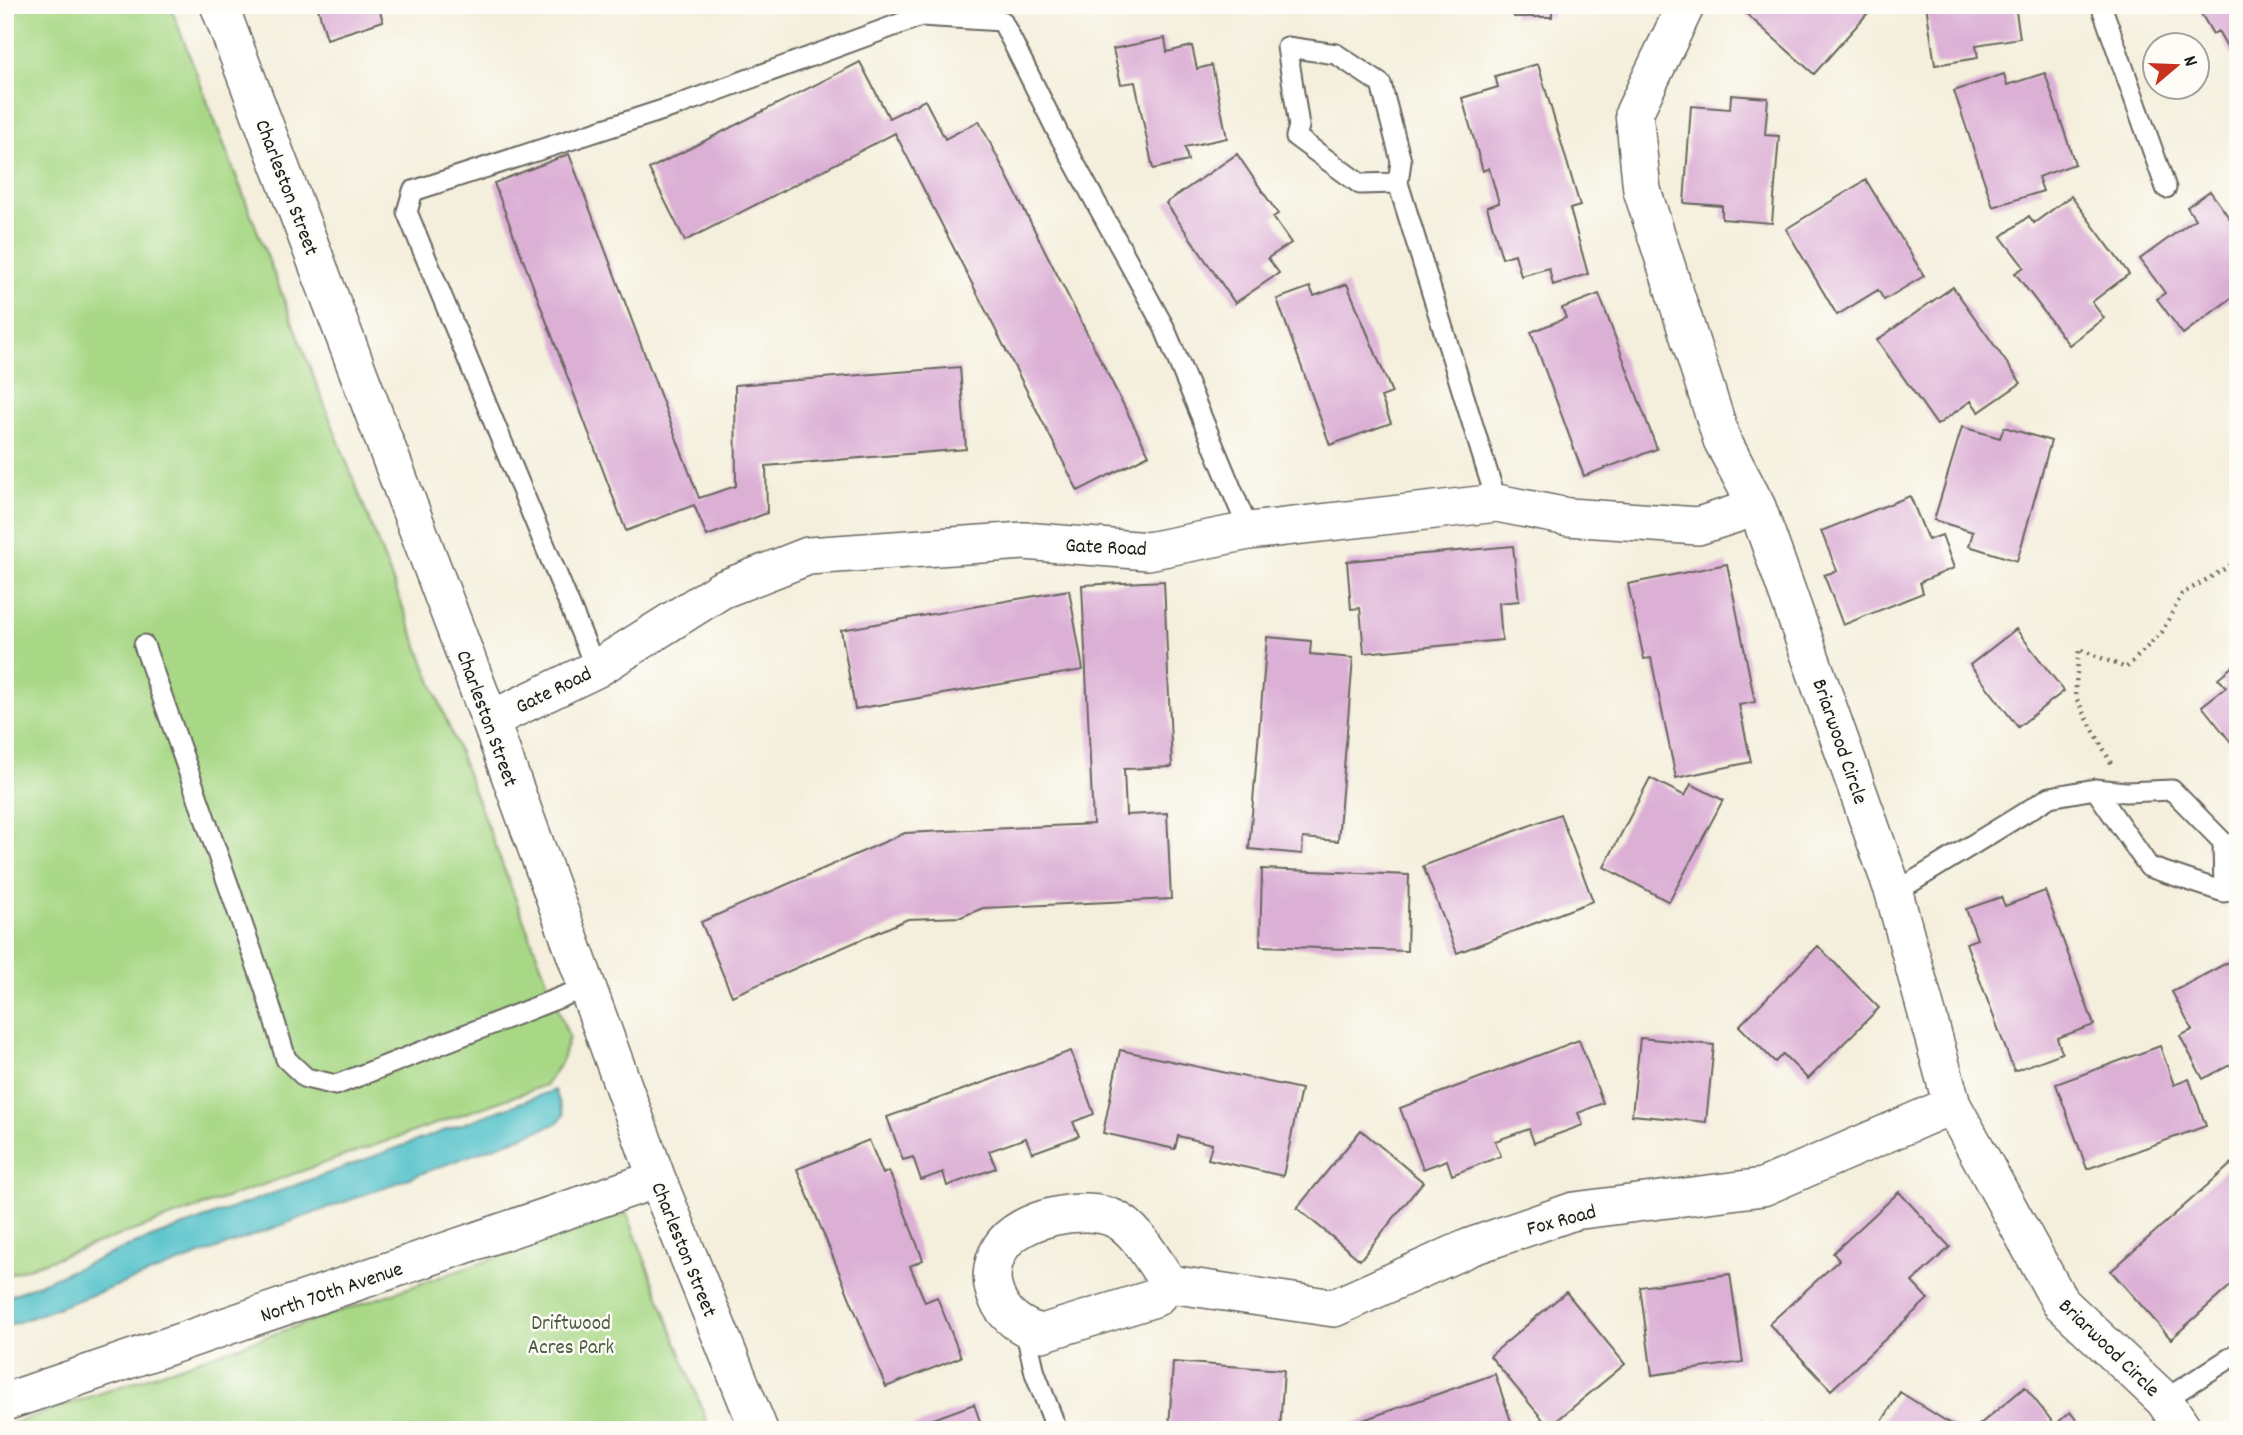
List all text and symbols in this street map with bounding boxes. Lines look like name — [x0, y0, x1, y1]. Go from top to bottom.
north arrow — [2142, 32, 2212, 102]
text: N — [2174, 53, 2203, 70]
street label: Charleston Street — [246, 116, 325, 261]
street label: Gate Road — [1064, 532, 1147, 566]
street label: Charleston Street — [447, 647, 524, 792]
street label: Gate Road — [511, 660, 598, 723]
street label: Briarwood Circle — [1803, 675, 1874, 809]
street label: Charleston Street — [641, 1178, 723, 1322]
street label: Fox Road — [1524, 1198, 1600, 1246]
street label: North 70th Avenue — [257, 1255, 407, 1332]
street label: Briarwood Circle — [2050, 1293, 2165, 1405]
park label: Driftwood Acres Park — [528, 1310, 614, 1364]

